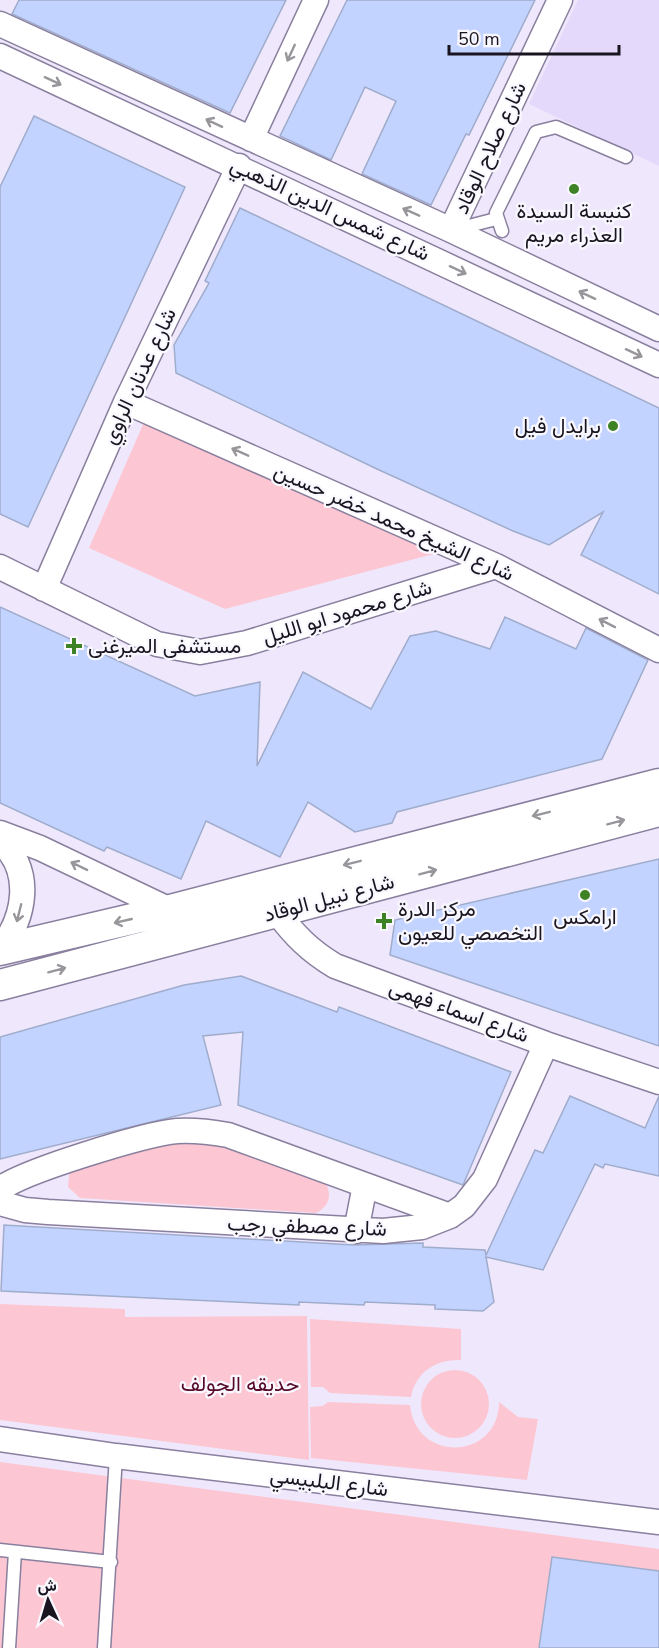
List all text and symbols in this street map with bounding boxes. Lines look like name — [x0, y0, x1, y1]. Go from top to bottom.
scale bar — [449, 18, 618, 56]
text: 50 m — [458, 27, 500, 51]
one-way arrow — [285, 43, 297, 61]
one-way arrow — [44, 75, 62, 87]
street label: شارع صلاح الوقاد — [447, 77, 533, 219]
one-way arrow — [206, 116, 224, 128]
street label: شارع شمس الدين الذهبي — [224, 150, 434, 270]
marker: كنيسة السيدة العذراء مريم — [567, 182, 581, 196]
place label: كنيسة السيدة العذراء مريم — [516, 197, 632, 249]
one-way arrow — [402, 206, 420, 217]
one-way arrow — [449, 264, 467, 276]
one-way arrow — [579, 289, 597, 301]
street label: شارع عدنان الراوي — [95, 303, 186, 450]
one-way arrow — [625, 348, 643, 360]
place label: برايدل فيل — [515, 412, 601, 440]
marker: برايدل فيل — [606, 419, 620, 433]
one-way arrow — [231, 446, 249, 458]
street label: شارع الشيخ محمد خضر حسين — [270, 456, 518, 588]
street label: شارع محمود ابو الليل — [259, 573, 435, 651]
one-way arrow — [599, 617, 616, 629]
place label: مستشفى الميرغنى — [88, 632, 241, 660]
marker: مستشفى الميرغنى — [65, 637, 83, 655]
one-way arrow — [532, 809, 551, 821]
one-way arrow — [606, 816, 625, 827]
one-way arrow — [343, 857, 362, 869]
one-way arrow — [70, 860, 88, 872]
one-way arrow — [418, 866, 437, 877]
street label: شارع نبيل الوقاد — [261, 867, 397, 929]
marker: ارامكس — [578, 888, 592, 902]
place label: مركز الدرة التخصصي للعيون — [398, 895, 543, 950]
one-way arrow — [13, 903, 25, 922]
place label: ارامكس — [553, 903, 617, 931]
marker: مركز الدرة التخصصي للعيون — [375, 912, 393, 930]
one-way arrow — [114, 915, 133, 927]
one-way arrow — [47, 964, 66, 976]
street label: شارع اسماء فهمى — [385, 973, 533, 1049]
street label: شارع مصطفي رجب — [227, 1209, 387, 1246]
park label: حديقه الجولف — [181, 1370, 299, 1398]
street label: شارع البلبيسي — [268, 1461, 390, 1506]
north arrow — [18, 1570, 78, 1630]
text: ش — [37, 1574, 57, 1598]

